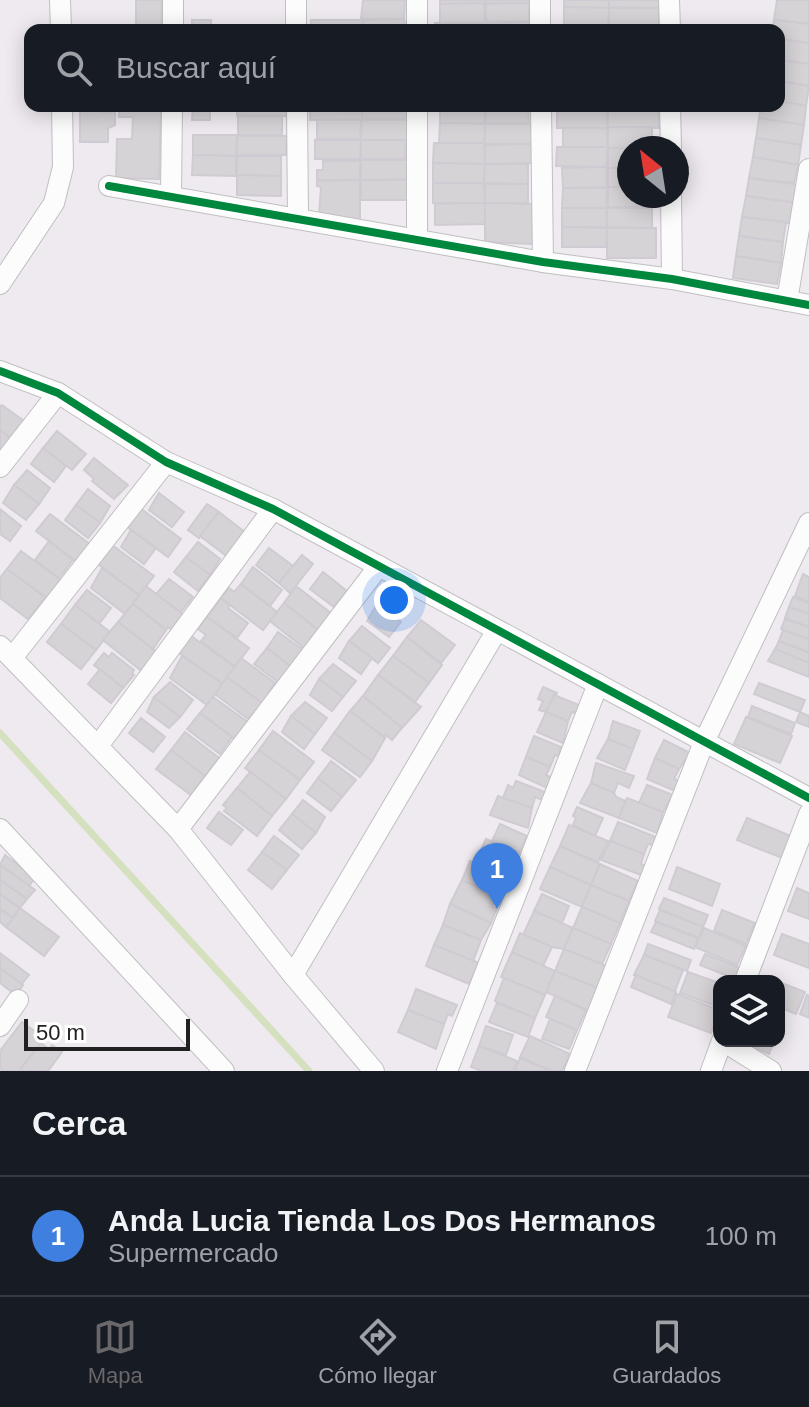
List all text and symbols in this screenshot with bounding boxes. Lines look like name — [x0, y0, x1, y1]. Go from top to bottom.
search box — [24, 24, 785, 112]
icon: search — [52, 46, 96, 90]
text: Buscar aquí — [116, 51, 276, 84]
north arrow — [617, 136, 689, 208]
your location — [374, 580, 414, 620]
pin: 1 — [471, 843, 523, 909]
map controls — [713, 975, 785, 1047]
button: layers — [713, 975, 785, 1047]
scale bar — [24, 1015, 190, 1051]
text: 50 m — [36, 1020, 85, 1045]
text: Cerca — [32, 1104, 127, 1142]
text: Anda Lucia Tienda Los Dos Hermanos — [108, 1204, 656, 1237]
text: 1 — [51, 1221, 65, 1251]
text: 100 m — [705, 1221, 777, 1251]
text: Supermercado — [108, 1238, 279, 1268]
tab: Mapa — [88, 1315, 143, 1389]
tab: Cómo llegar — [318, 1315, 437, 1389]
tab: Guardados — [612, 1315, 721, 1389]

